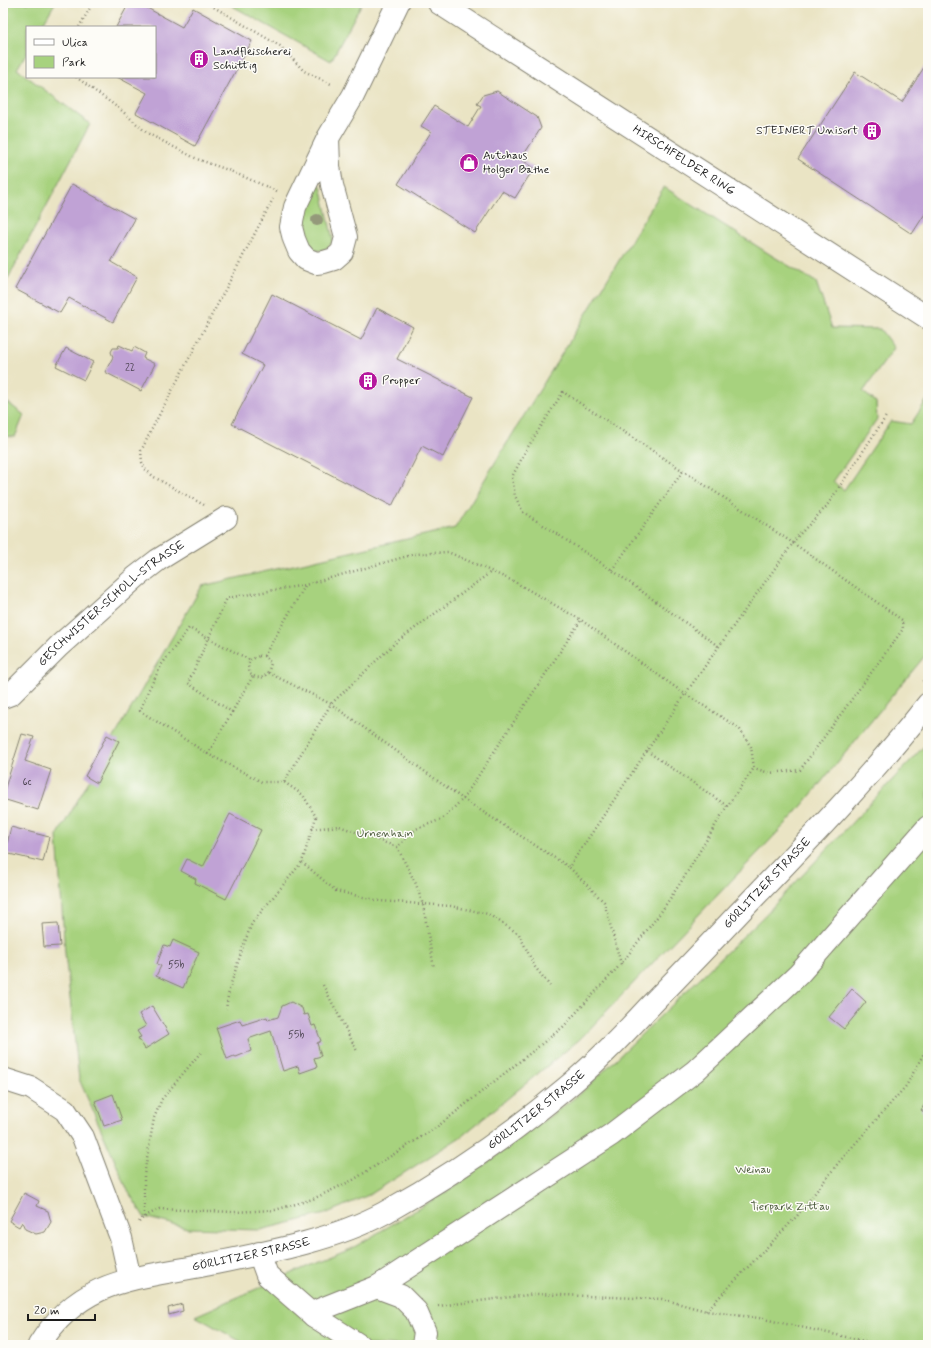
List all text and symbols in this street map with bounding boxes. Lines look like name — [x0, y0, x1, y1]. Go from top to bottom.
legend — [26, 26, 156, 78]
text: Ulica — [62, 35, 88, 51]
place label: Landfleischerei Schüttig — [213, 44, 291, 74]
building icon: Landfleischerei Schüttig — [188, 48, 210, 70]
text: Park — [62, 55, 86, 71]
building icon: STEINERT Unisort — [861, 120, 883, 142]
street label: HIRSCHFELDER RING — [629, 122, 738, 199]
place label: STEINERT Unisort — [756, 123, 858, 139]
place label: Autohaus Holger Bathe — [483, 148, 549, 178]
shop icon: Autohaus Holger Bathe — [458, 152, 480, 174]
house number: 22 — [125, 362, 135, 375]
building icon: Propper — [357, 370, 379, 392]
place label: Propper — [382, 373, 421, 389]
street label: GESCHWISTER-SCHOLL-STRASSE — [35, 537, 188, 670]
house number: 6c — [22, 776, 32, 789]
park label: Urnenhain — [357, 826, 413, 842]
street label: GÖRLITZER STRASSE — [720, 834, 815, 932]
house number: 55b — [168, 959, 184, 972]
house number: 55b — [288, 1029, 304, 1042]
street label: GÖRLITZER STRASSE — [485, 1066, 589, 1154]
park label: Weinau — [735, 1162, 771, 1178]
park label: Tierpark Zittau — [750, 1199, 830, 1215]
street label: GÖRLITZER STRASSE — [191, 1234, 313, 1275]
scale bar — [28, 1296, 95, 1322]
text: 20 m — [34, 1303, 60, 1319]

